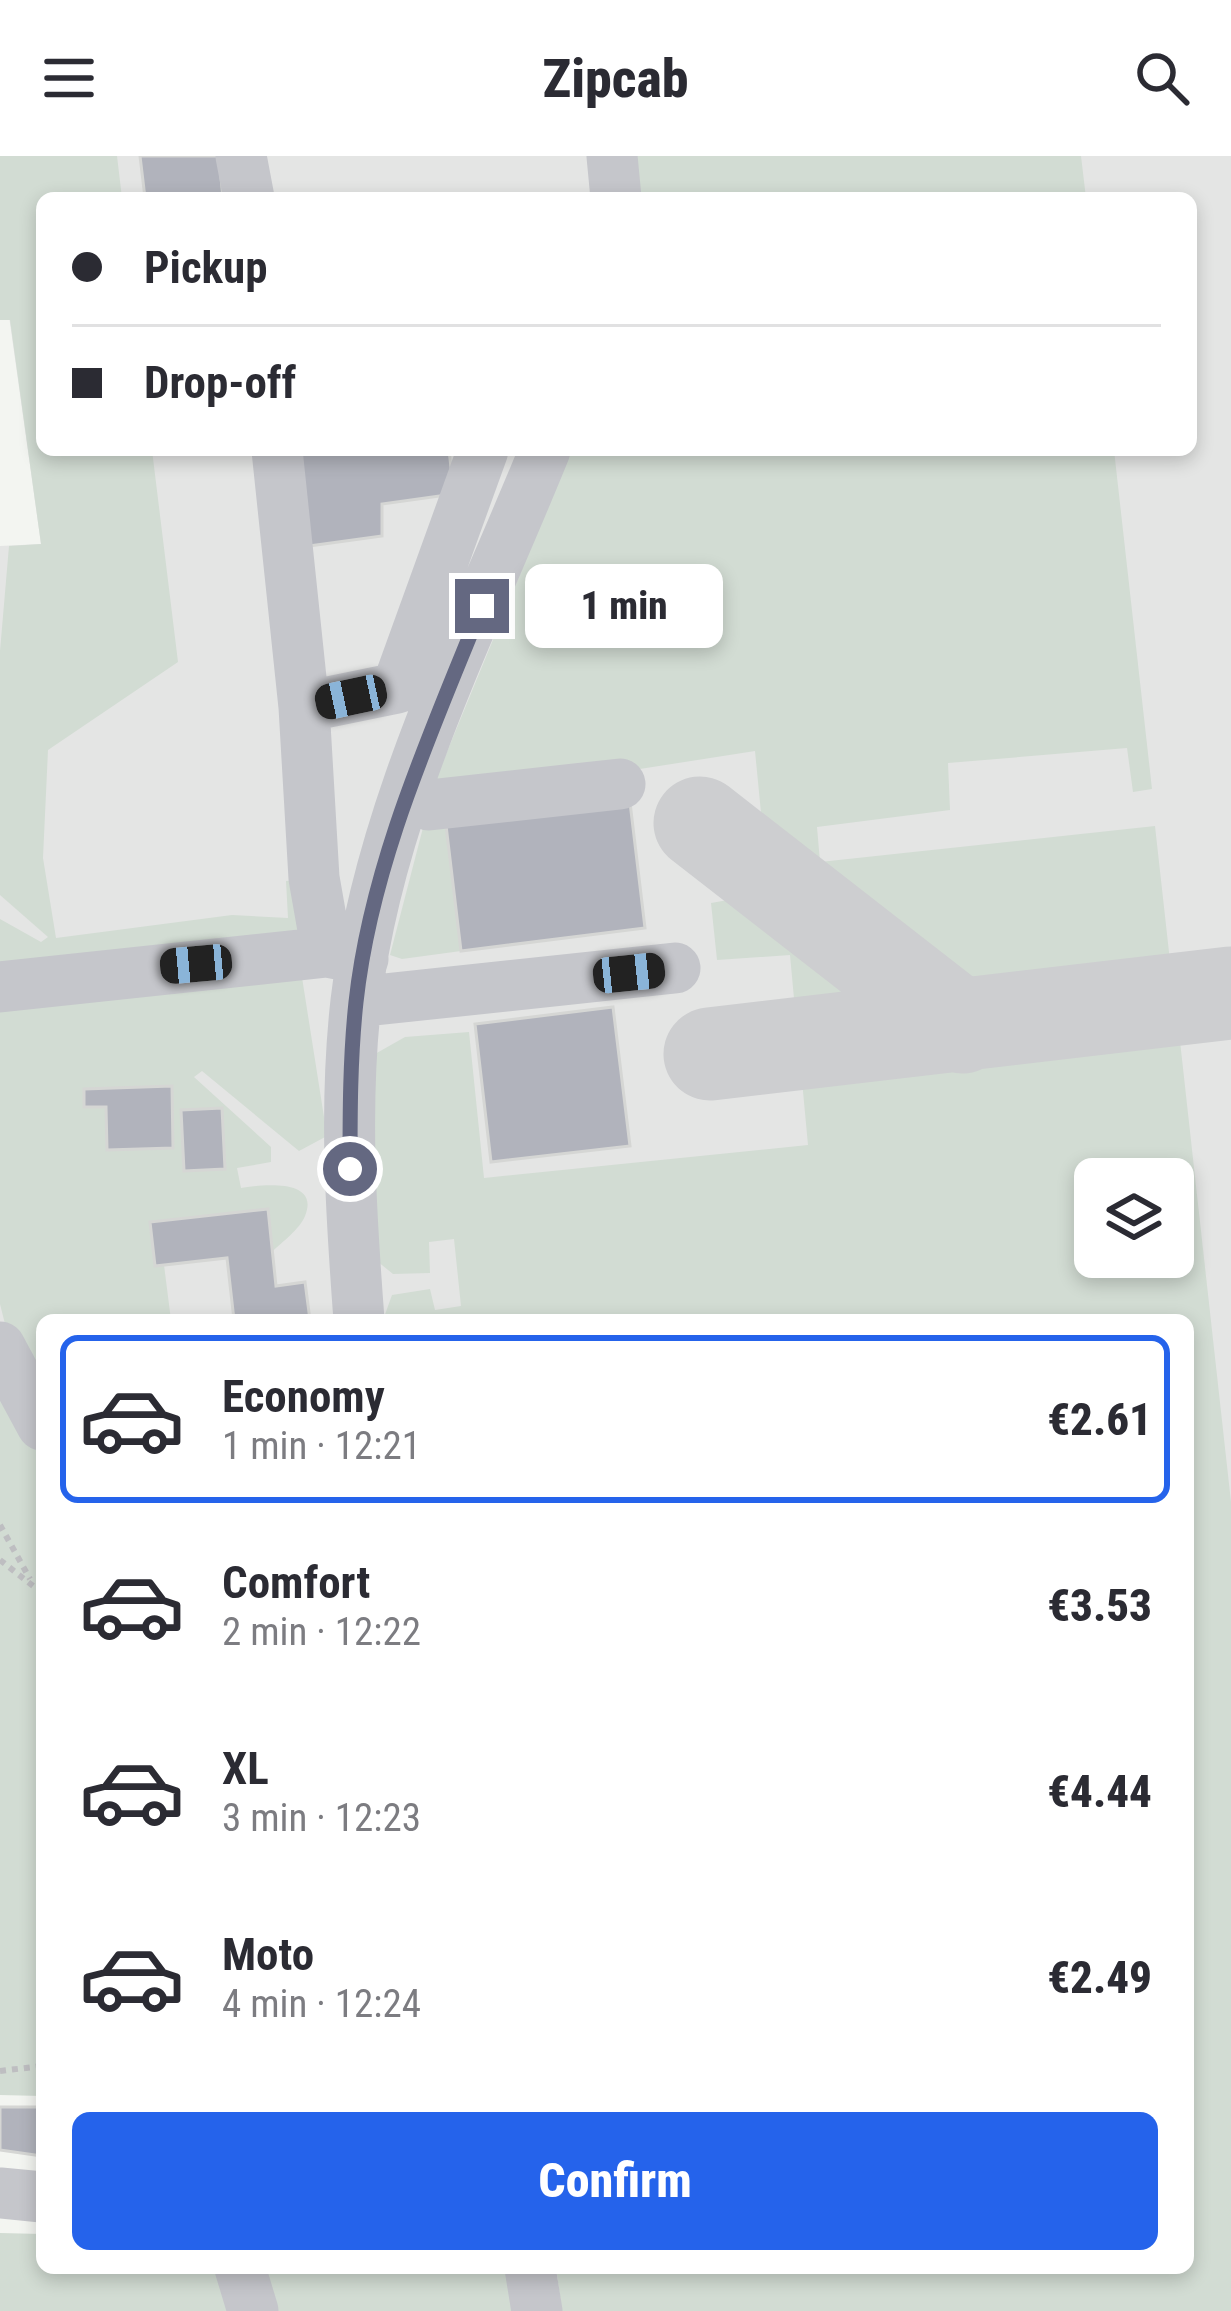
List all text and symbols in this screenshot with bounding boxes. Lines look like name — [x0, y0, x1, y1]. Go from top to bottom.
icon: menu — [36, 45, 102, 111]
icon: search — [1129, 45, 1195, 111]
text: Zipcab — [542, 47, 689, 110]
text: Pickup — [144, 241, 268, 294]
text: Drop-off — [144, 356, 296, 409]
callout: 1 min — [524, 564, 722, 648]
route end — [455, 579, 509, 633]
text: 1 min — [581, 583, 667, 629]
car — [312, 672, 390, 722]
car — [159, 943, 233, 985]
car — [591, 951, 667, 995]
route start — [323, 1142, 377, 1196]
map controls — [1074, 1158, 1194, 1278]
button: layers — [1074, 1158, 1194, 1278]
icon: car — [78, 1365, 186, 1473]
text: Economy — [222, 1370, 385, 1423]
text: €2.61 — [1047, 1393, 1152, 1446]
text: 1 min · 12:21 — [222, 1423, 421, 1469]
icon: car — [78, 1551, 186, 1659]
text: Comfort — [222, 1556, 370, 1609]
text: €3.53 — [1047, 1579, 1152, 1632]
text: 2 min · 12:22 — [222, 1609, 421, 1655]
icon: car — [78, 1737, 186, 1845]
text: XL — [222, 1742, 269, 1795]
text: €4.44 — [1047, 1765, 1152, 1818]
text: 3 min · 12:23 — [222, 1795, 421, 1841]
icon: car — [78, 1923, 186, 2031]
text: Moto — [222, 1928, 314, 1981]
text: €2.49 — [1047, 1951, 1152, 2004]
text: 4 min · 12:24 — [222, 1981, 421, 2027]
button: Confirm — [72, 2112, 1158, 2250]

